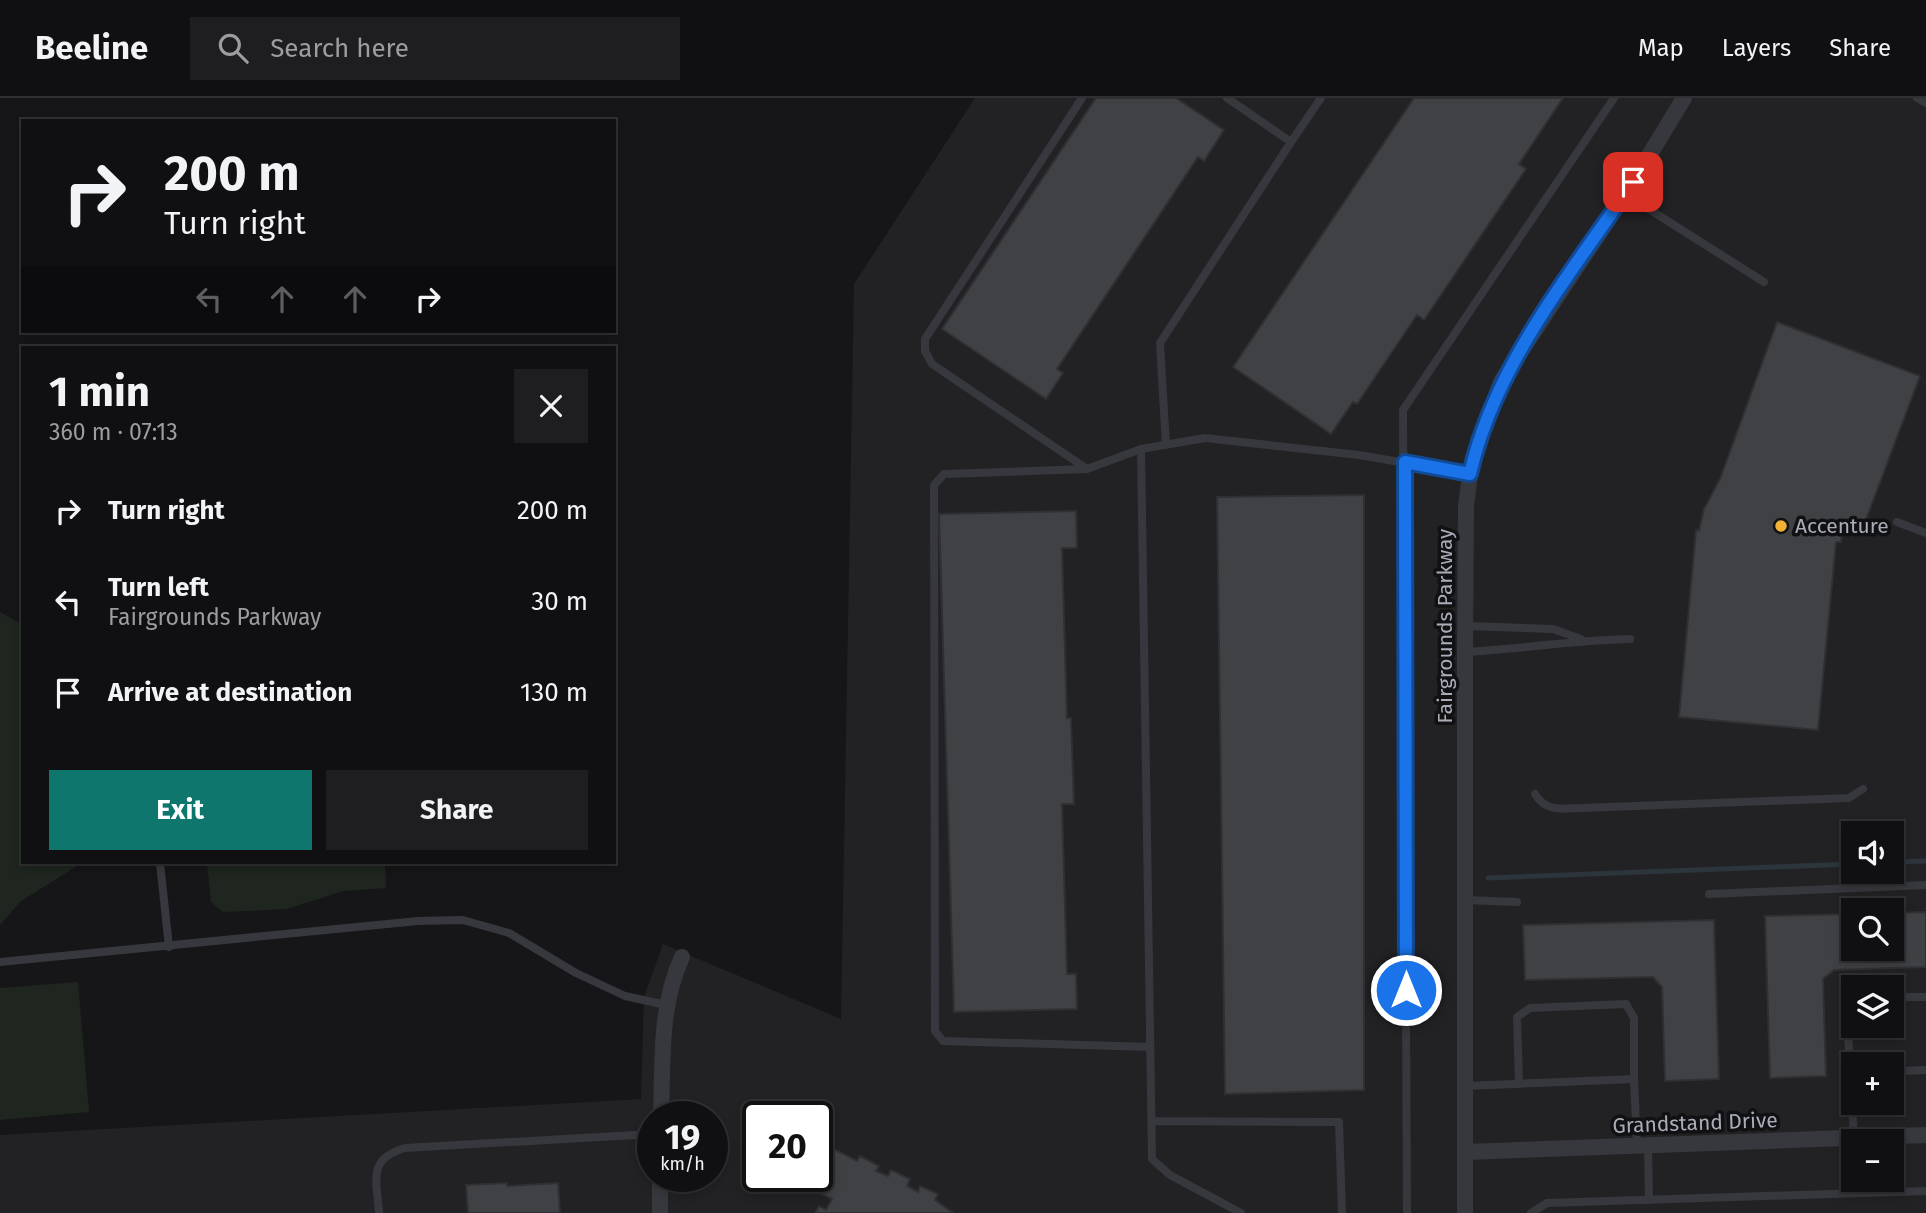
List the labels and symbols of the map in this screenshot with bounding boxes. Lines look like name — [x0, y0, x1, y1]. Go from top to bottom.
pin — [1603, 152, 1663, 212]
place label: Accenture — [1795, 513, 1889, 539]
marker: Accenture — [1773, 518, 1789, 534]
street label: Fairgrounds Parkway — [1432, 528, 1458, 723]
position arrow — [1369, 953, 1443, 1027]
speed limit sign: 20 — [742, 1101, 833, 1192]
street label: Grandstand Drive — [1612, 1107, 1778, 1139]

